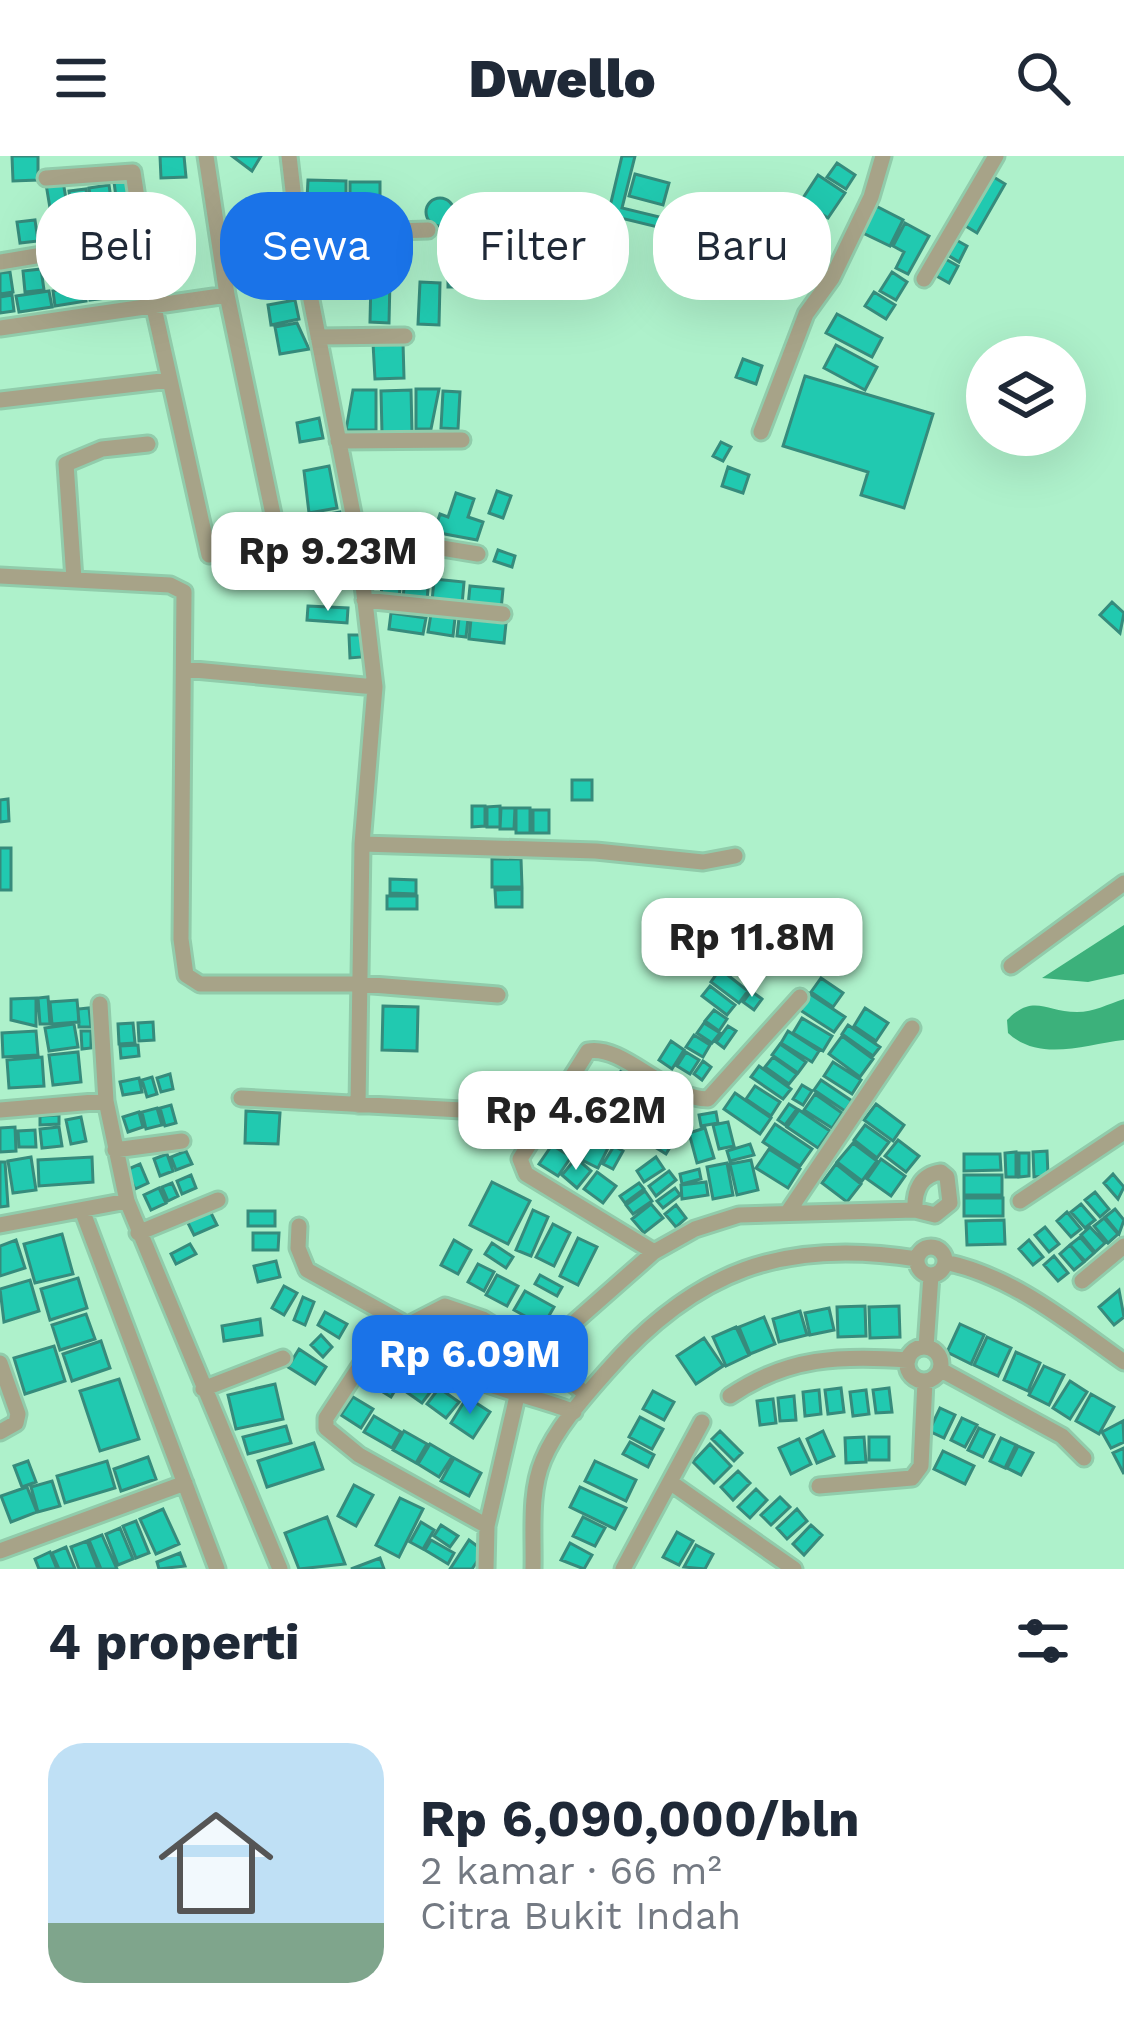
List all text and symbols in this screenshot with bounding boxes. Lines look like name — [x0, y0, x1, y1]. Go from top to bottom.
icon: menu — [48, 45, 114, 111]
icon: search — [1010, 45, 1076, 111]
text: Dwello — [468, 47, 656, 110]
chip: Beli — [36, 192, 196, 300]
chip: Sewa — [220, 192, 413, 300]
chip: Filter — [437, 192, 629, 300]
chip: Baru — [653, 192, 831, 300]
map controls — [966, 336, 1086, 456]
button: layers — [966, 336, 1086, 456]
pin: Rp 9.23M — [204, 512, 452, 614]
text: Rp 9.23M — [238, 528, 418, 573]
pin: Rp 11.8M — [628, 898, 876, 1000]
text: Rp 11.8M — [669, 914, 835, 959]
pin: Rp 4.62M — [452, 1071, 700, 1173]
text: Rp 4.62M — [485, 1087, 667, 1132]
pin: Rp 6.09M — [346, 1315, 594, 1417]
text: Rp 6.09M — [379, 1331, 561, 1376]
icon: filters — [1010, 1608, 1076, 1674]
text: 4 properti — [48, 1612, 300, 1671]
text: Rp 6,090,000/bln — [420, 1789, 860, 1848]
icon: home — [144, 1791, 288, 1935]
text: 2 kamar · 66 m² — [420, 1848, 722, 1893]
text: Citra Bukit Indah — [420, 1893, 741, 1938]

